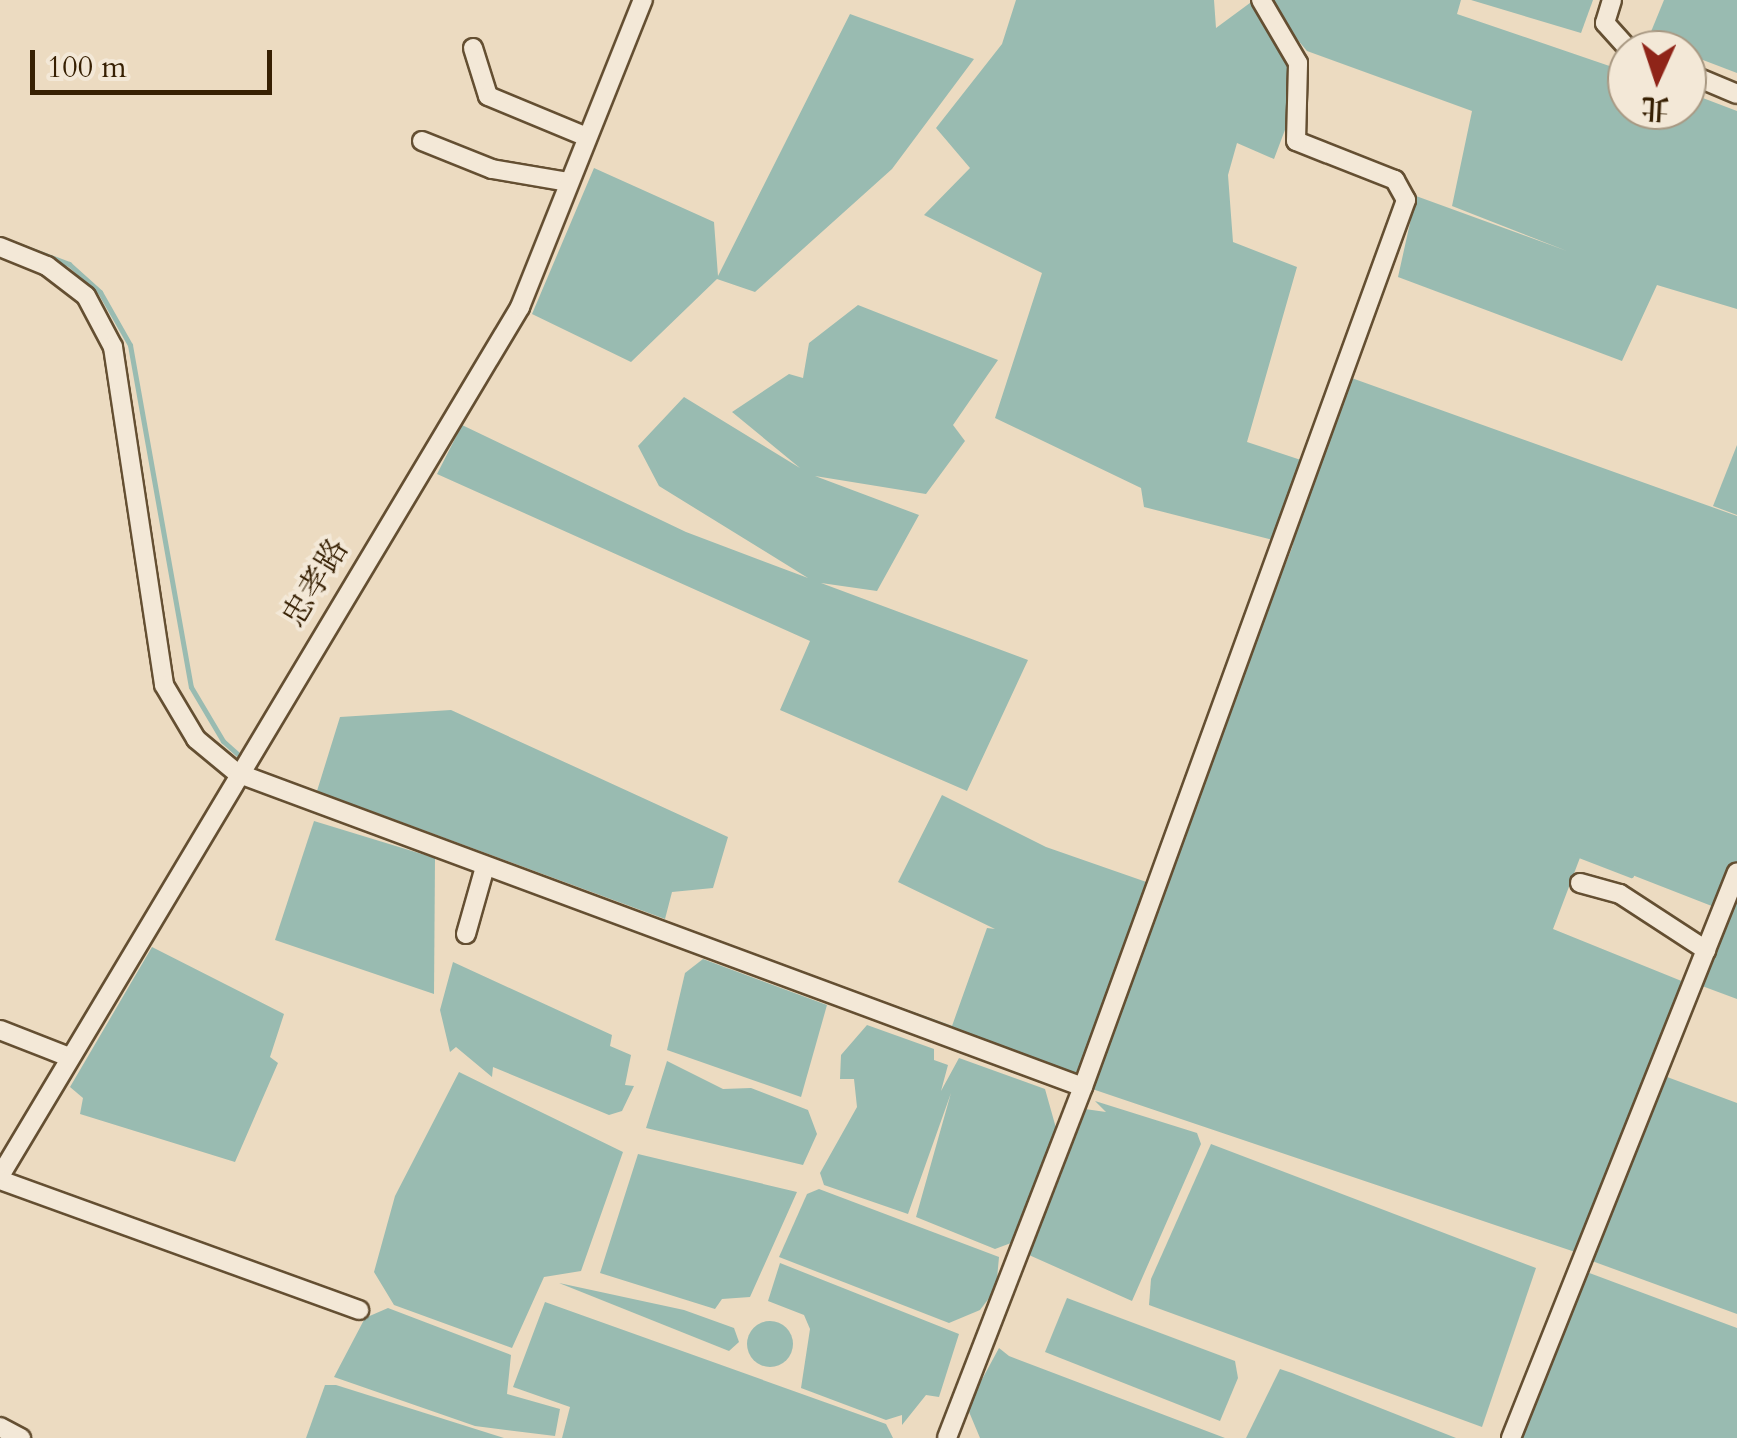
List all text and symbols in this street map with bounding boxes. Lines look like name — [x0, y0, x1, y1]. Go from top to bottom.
scale bar — [35, 30, 278, 92]
north arrow — [1607, 30, 1707, 130]
text: 100 m — [47, 47, 127, 88]
text: 北 — [1641, 88, 1671, 128]
street label: 忠孝路 — [275, 532, 357, 634]

